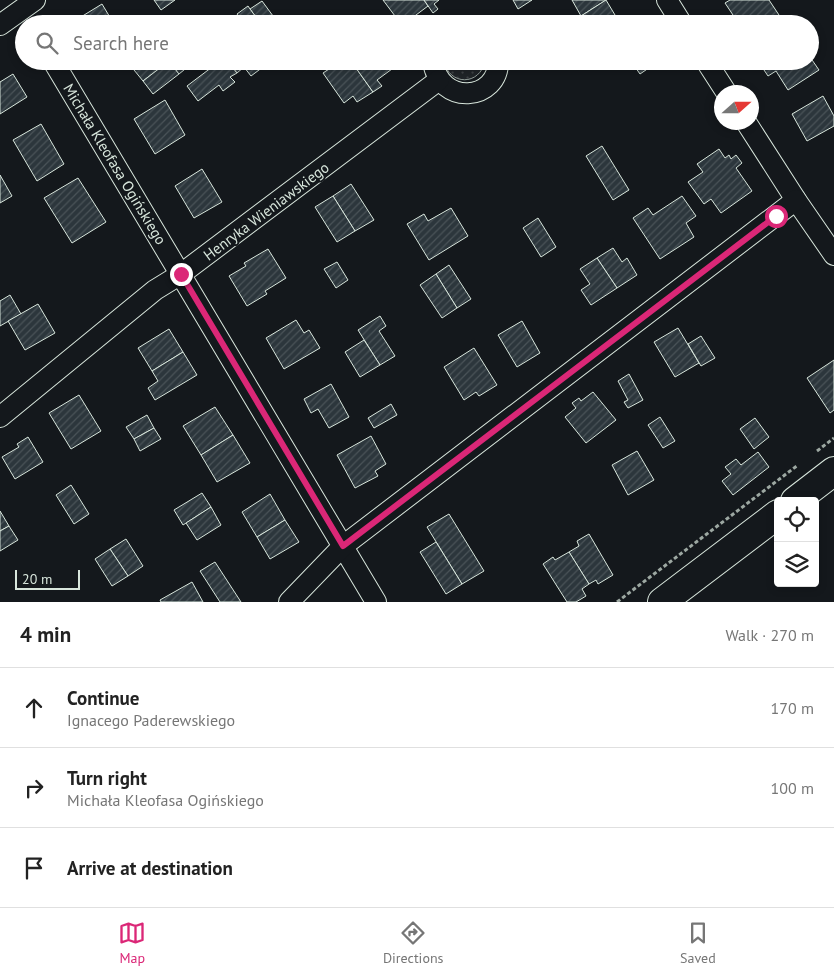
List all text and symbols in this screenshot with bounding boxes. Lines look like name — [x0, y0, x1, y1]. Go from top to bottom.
search box — [15, 15, 819, 70]
icon: search — [33, 29, 61, 57]
text: Search here — [73, 31, 169, 55]
street label: Michała Kleofasa Ogińskiego — [59, 80, 171, 248]
north arrow — [714, 85, 759, 130]
street label: Henryka Wieniawskiego — [200, 158, 332, 264]
route start — [765, 205, 788, 228]
route end — [170, 263, 193, 286]
map controls — [774, 497, 819, 587]
button: locate — [774, 497, 819, 542]
button: layers — [774, 542, 819, 587]
scale bar — [15, 567, 80, 590]
text: 20 m — [22, 570, 52, 588]
text: 4 min — [20, 621, 71, 648]
text: Walk · 270 m — [725, 625, 814, 645]
text: Continue — [67, 686, 139, 710]
icon: ahead — [20, 694, 48, 722]
text: 170 m — [771, 698, 814, 718]
text: Ignacego Paderewskiego — [67, 710, 235, 730]
text: Turn right — [67, 766, 147, 790]
icon: right — [20, 774, 48, 802]
text: 100 m — [771, 778, 814, 798]
text: Michała Kleofasa Ogińskiego — [67, 790, 264, 810]
icon: arrive — [20, 854, 48, 882]
text: Arrive at destination — [67, 856, 233, 880]
tab: Map — [118, 919, 146, 967]
tab: Directions — [383, 919, 443, 967]
tab: Saved — [680, 919, 716, 967]

